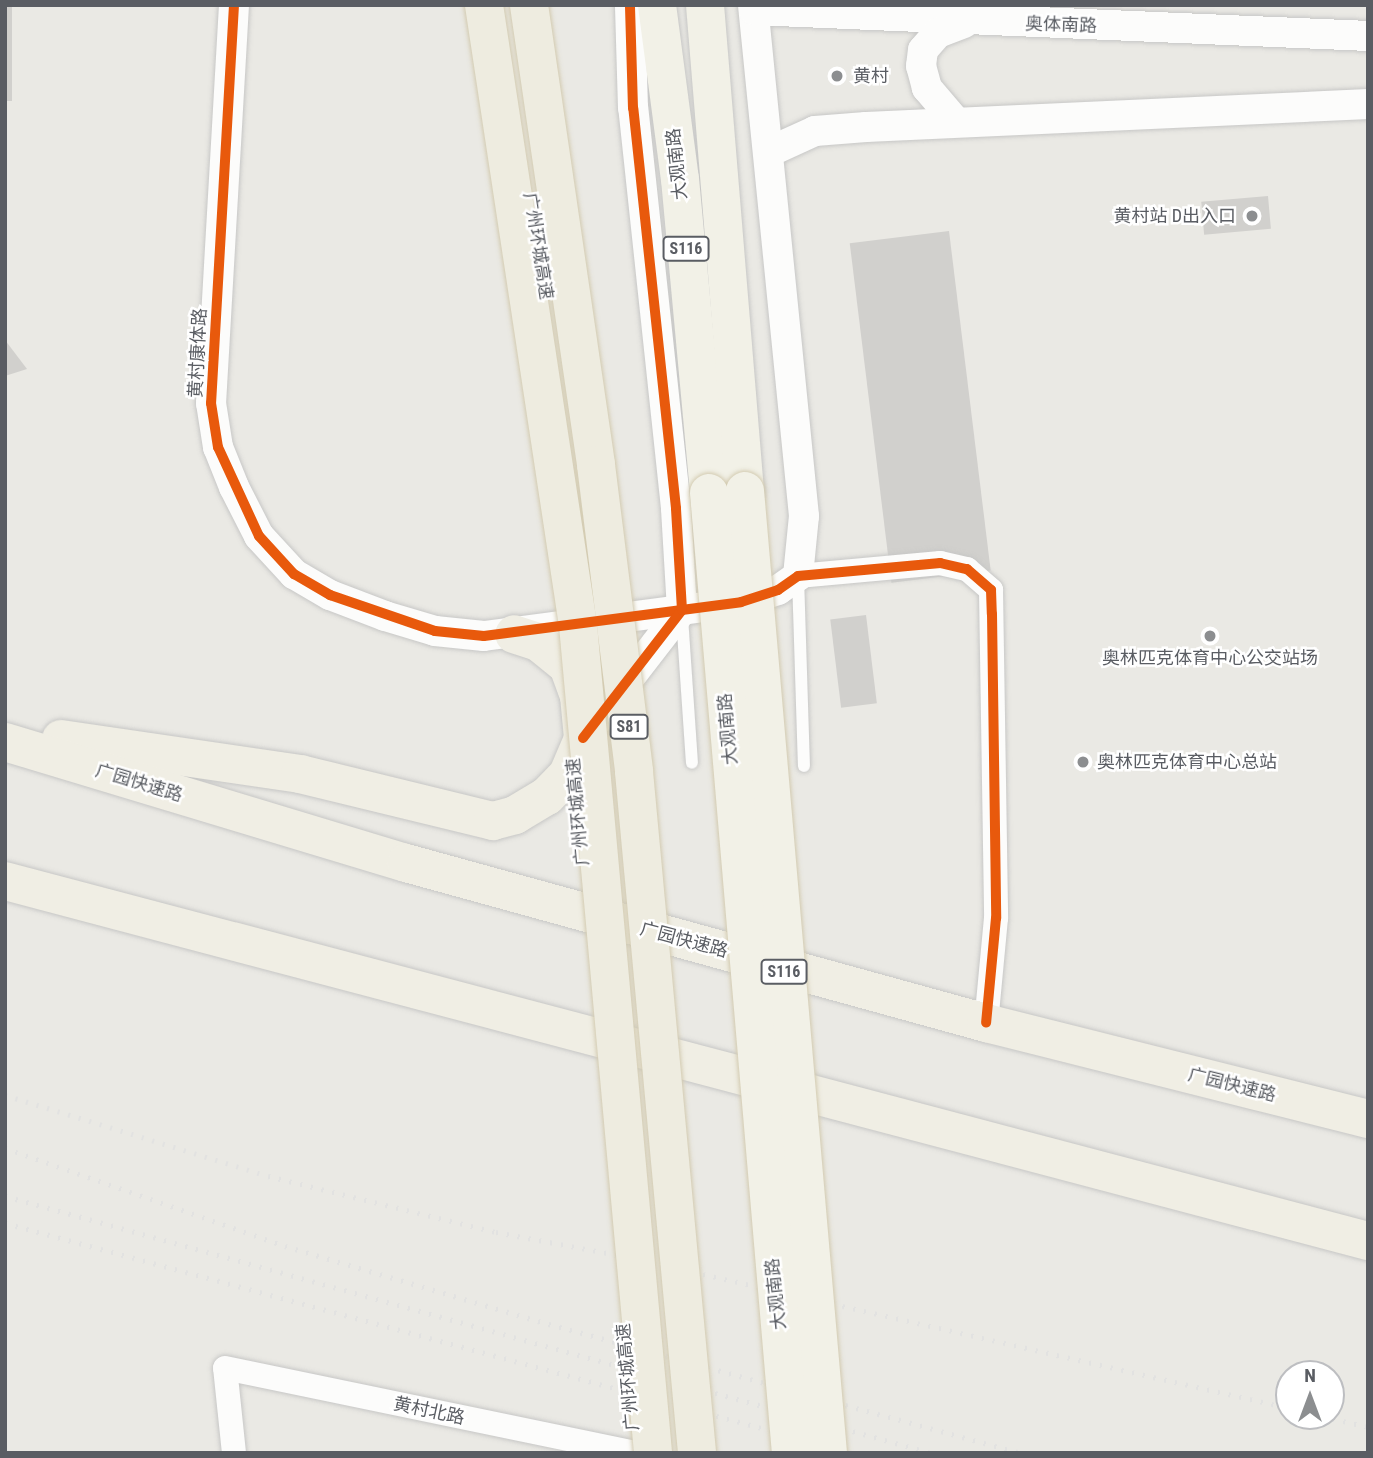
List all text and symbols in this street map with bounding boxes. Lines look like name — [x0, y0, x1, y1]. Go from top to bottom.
street label: 奥体南路 — [1025, 13, 1097, 37]
place label: 黄村 — [853, 65, 889, 87]
marker: 黄村 — [827, 66, 847, 86]
street label: 大观南路 — [662, 127, 692, 201]
street label: 广州环城高速 — [519, 191, 557, 301]
place label: 黄村站 D出入口 — [1114, 205, 1236, 227]
marker: 黄村站 D出入口 — [1242, 206, 1262, 226]
road number: S116 — [662, 236, 710, 262]
street label: 黄村康体路 — [185, 307, 211, 399]
marker: 奥林匹克体育中心公交站场 — [1202, 628, 1218, 644]
place label: 奥林匹克体育中心公交站场 — [1102, 647, 1318, 669]
street label: 大观南路 — [714, 692, 742, 766]
road number: S81 — [608, 714, 650, 740]
place label: 奥林匹克体育中心总站 — [1097, 751, 1277, 773]
marker: 奥林匹克体育中心总站 — [1075, 754, 1091, 770]
street label: 广州环城高速 — [563, 757, 593, 867]
street label: 广园快速路 — [93, 760, 185, 806]
street label: 广园快速路 — [638, 918, 730, 962]
road number: S116 — [760, 960, 808, 984]
street label: 广园快速路 — [1186, 1064, 1278, 1106]
street label: 大观南路 — [761, 1257, 791, 1331]
street label: 广州环城高速 — [613, 1322, 643, 1432]
north arrow — [1275, 1360, 1345, 1430]
text: N — [1304, 1364, 1316, 1387]
street label: 黄村北路 — [392, 1393, 466, 1429]

